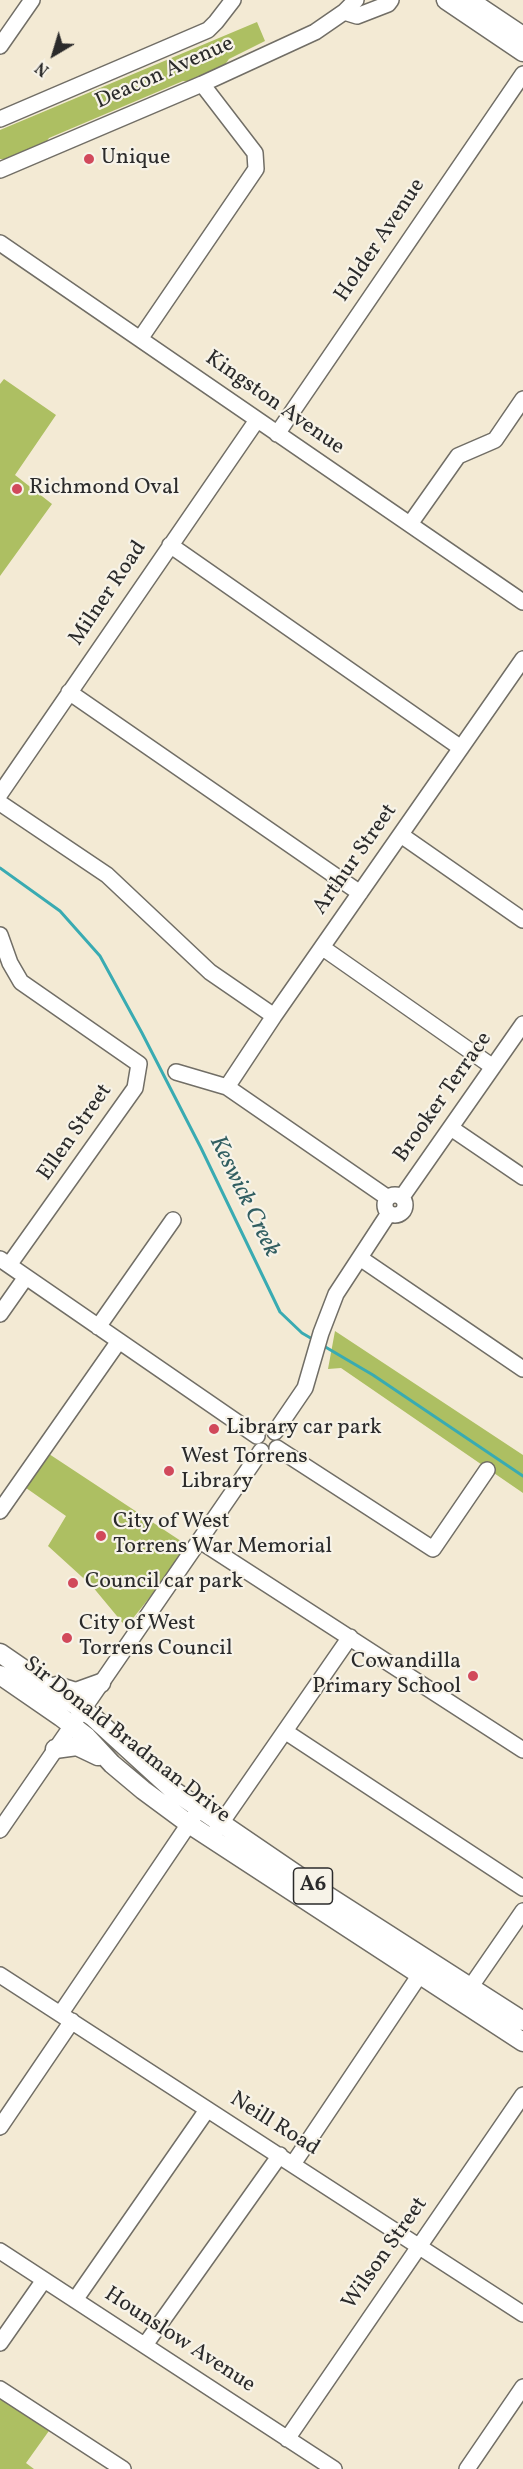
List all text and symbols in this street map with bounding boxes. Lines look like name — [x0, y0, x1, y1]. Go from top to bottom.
north arrow — [24, 24, 84, 84]
street label: Deacon Avenue — [92, 32, 238, 116]
text: N — [32, 56, 54, 80]
place label: Unique — [101, 146, 170, 172]
marker: Unique — [82, 152, 96, 166]
street label: Holder Avenue — [330, 174, 432, 308]
street label: Kingston Avenue — [199, 346, 349, 462]
place label: Richmond Oval — [29, 476, 179, 502]
marker: Richmond Oval — [10, 482, 24, 496]
street label: Milner Road — [64, 537, 154, 651]
street label: Arthur Street — [308, 800, 404, 920]
street label: Brooker Terrace — [389, 1028, 499, 1168]
street label: Ellen Street — [33, 1080, 119, 1186]
water label: Keswick Creek — [201, 1132, 285, 1262]
place label: Library car park — [226, 1416, 382, 1442]
marker: Library car park — [207, 1422, 221, 1436]
place label: West Torrens Library — [181, 1445, 308, 1496]
marker: West Torrens Library — [162, 1464, 176, 1478]
place label: City of West Torrens War Memorial — [113, 1510, 332, 1562]
marker: City of West Torrens War Memorial — [94, 1529, 108, 1543]
place label: Council car park — [85, 1570, 243, 1596]
marker: Council car park — [66, 1576, 80, 1590]
place label: City of West Torrens Council — [79, 1612, 232, 1664]
marker: City of West Torrens Council — [60, 1631, 74, 1645]
place label: Cowandilla Primary School — [312, 1650, 461, 1702]
street label: Sir Donald Bradman Drive — [17, 1652, 235, 1830]
marker: Cowandilla Primary School — [466, 1669, 480, 1683]
road number: A6 — [294, 1868, 332, 1904]
street label: Neill Road — [224, 2087, 324, 2163]
street label: Wilson Street — [338, 2193, 434, 2315]
street label: Hounslow Avenue — [99, 2282, 259, 2400]

